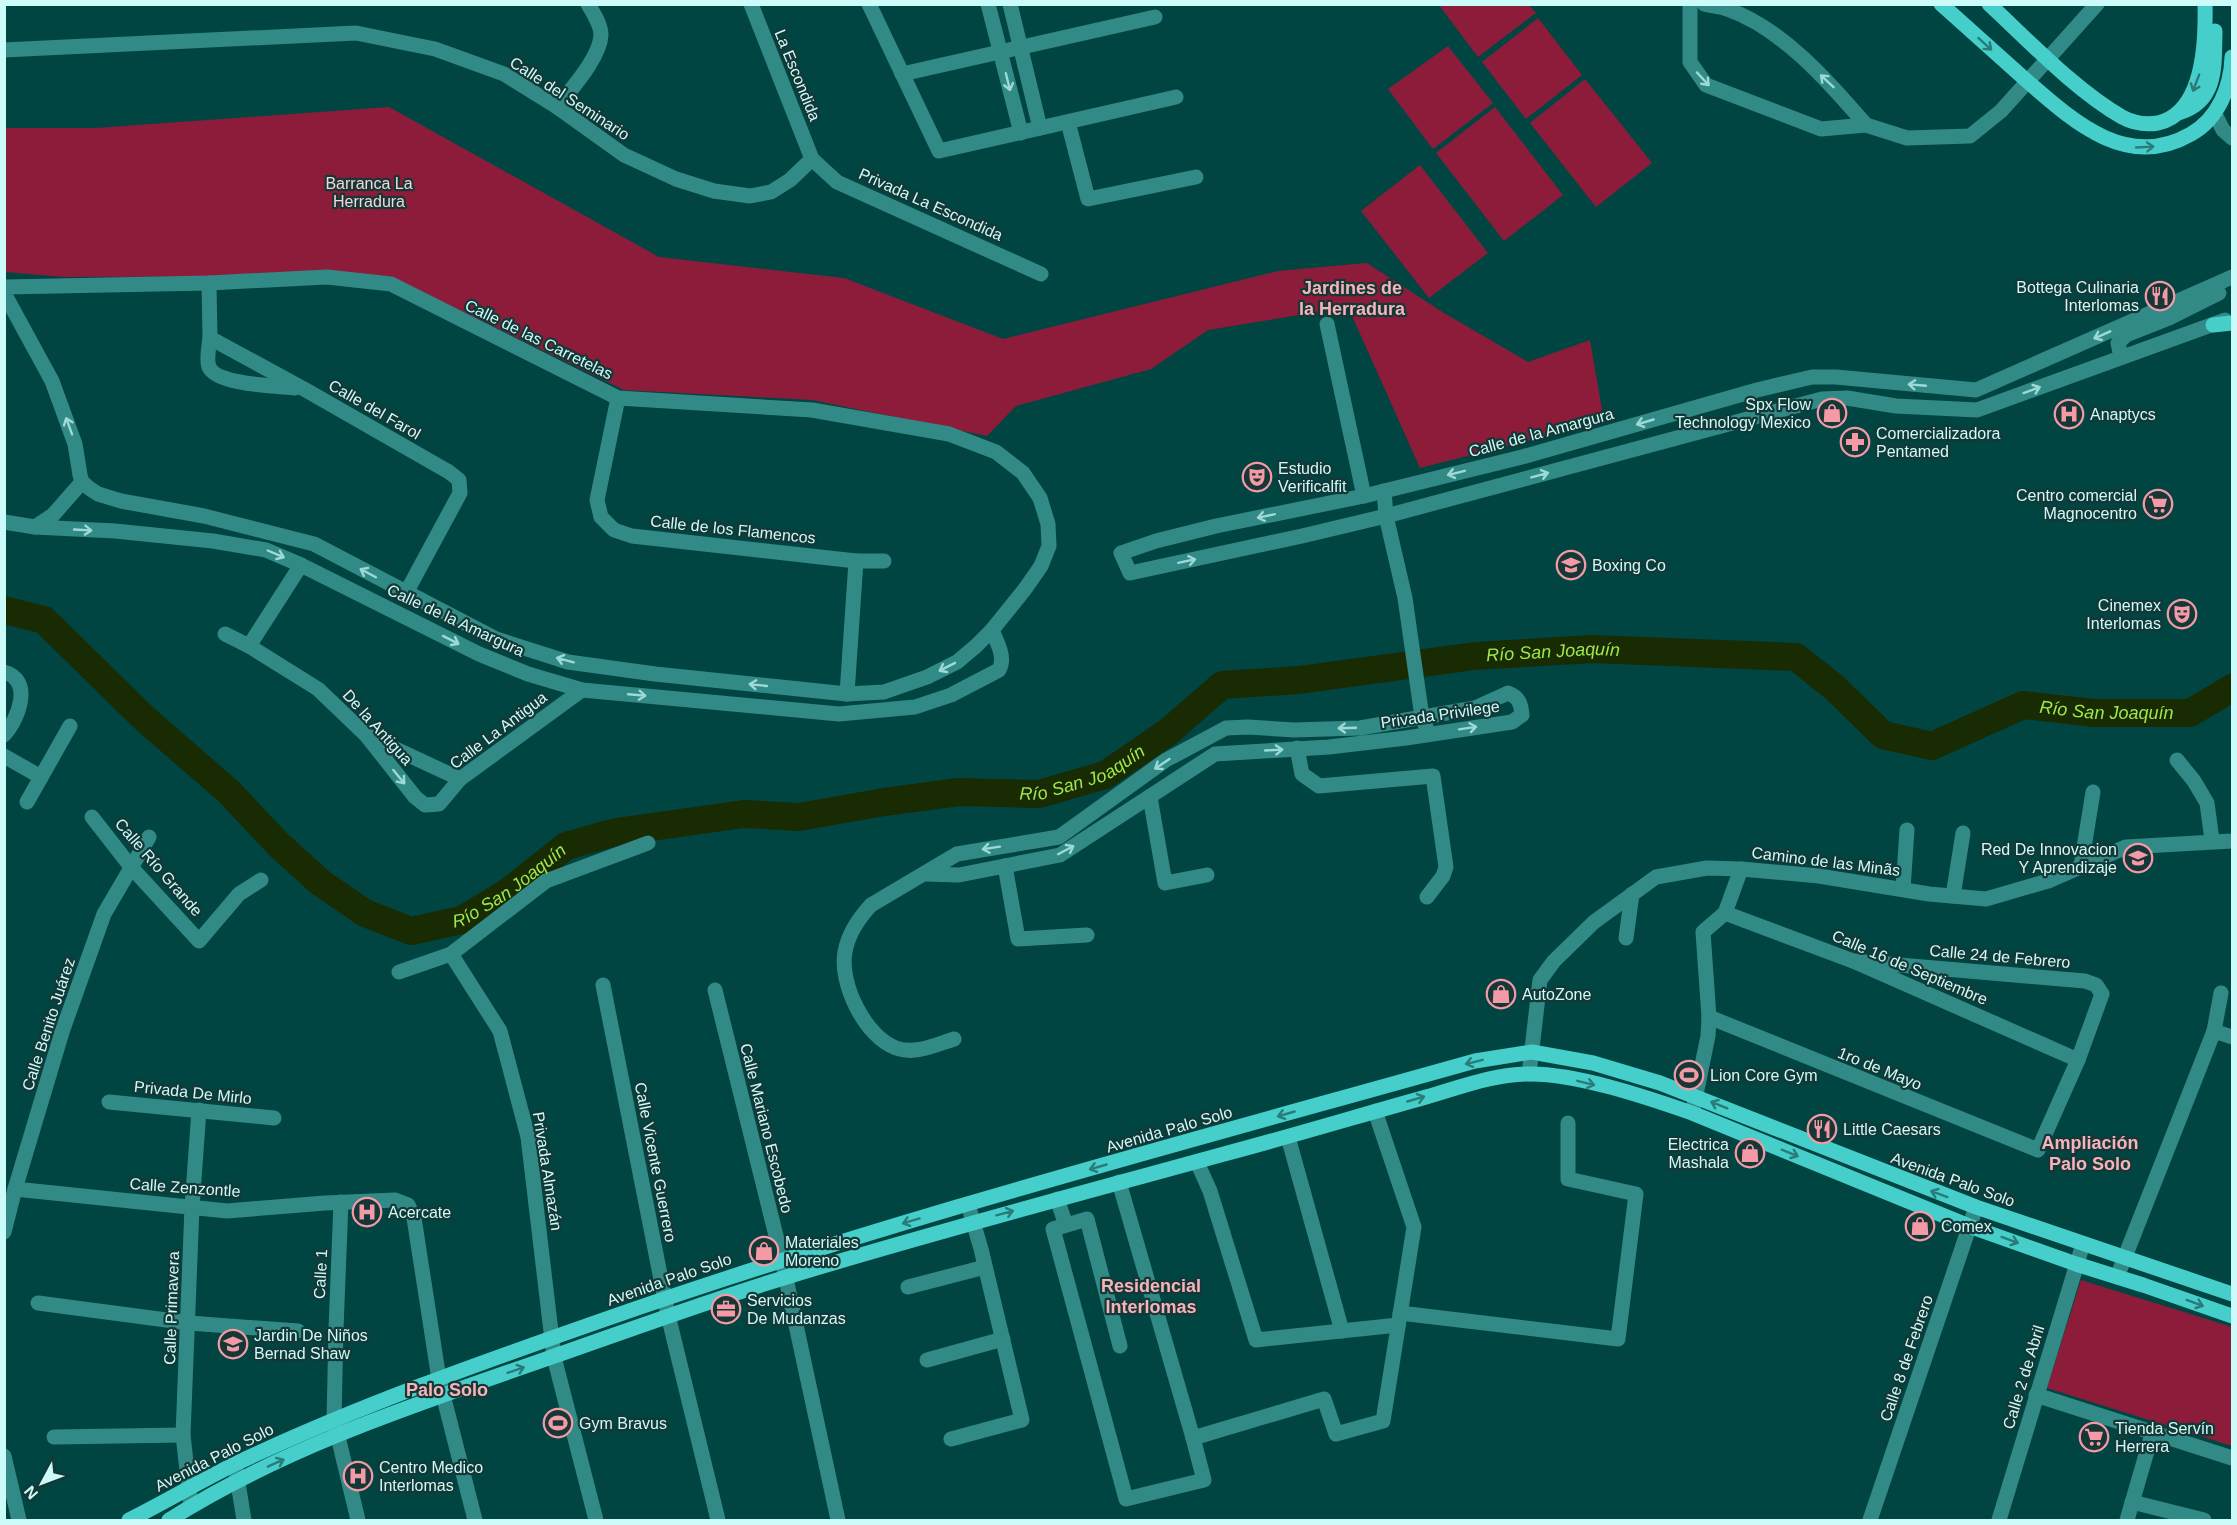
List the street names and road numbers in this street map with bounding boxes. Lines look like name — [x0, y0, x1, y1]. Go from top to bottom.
street label: La Escondida — [771, 27, 824, 123]
street label: Calle del Seminario — [507, 54, 633, 143]
street label: Privada La Escondida — [856, 165, 1005, 244]
street label: Calle de las Carretelas — [462, 296, 615, 383]
street label: Calle del Farol — [326, 376, 424, 443]
street label: Calle de la Amargura — [1467, 405, 1616, 460]
street label: Calle de los Flamencos — [649, 512, 817, 547]
street label: Calle de la Amargura — [384, 581, 527, 660]
street label: De la Antigua — [339, 686, 416, 768]
street label: Calle La Antigua — [447, 688, 550, 772]
street label: Privada Privilege — [1379, 698, 1501, 731]
street label: Calle Río Grande — [112, 815, 206, 920]
street label: Camino de las Minãs — [1751, 844, 1901, 879]
street label: Calle 16 de Septiembre — [1830, 927, 1990, 1008]
street label: Calle 24 de Febrero — [1929, 942, 2071, 971]
street label: Calle Benito Juárez — [19, 956, 78, 1093]
street label: Calle Mariano Escobedo — [737, 1041, 796, 1215]
street label: 1ro de Mayo — [1835, 1044, 1924, 1093]
street label: Privada De Mirlo — [133, 1078, 253, 1107]
street label: Calle Vicente Guerrero — [632, 1081, 679, 1244]
street label: Avenida Palo Solo — [1104, 1103, 1234, 1156]
street label: Privada Almazán — [530, 1110, 565, 1232]
street label: Avenida Palo Solo — [1889, 1149, 2017, 1210]
street label: Calle Zenzontle — [129, 1175, 241, 1200]
street label: Calle 1 — [311, 1249, 330, 1299]
street label: Avenida Palo Solo — [605, 1250, 734, 1309]
street label: Calle Primavera — [161, 1251, 182, 1365]
street label: Calle 8 de Febrero — [1877, 1293, 1936, 1424]
street label: Calle 2 de Abril — [2000, 1323, 2047, 1431]
street label: Avenida Palo Solo — [152, 1420, 276, 1495]

